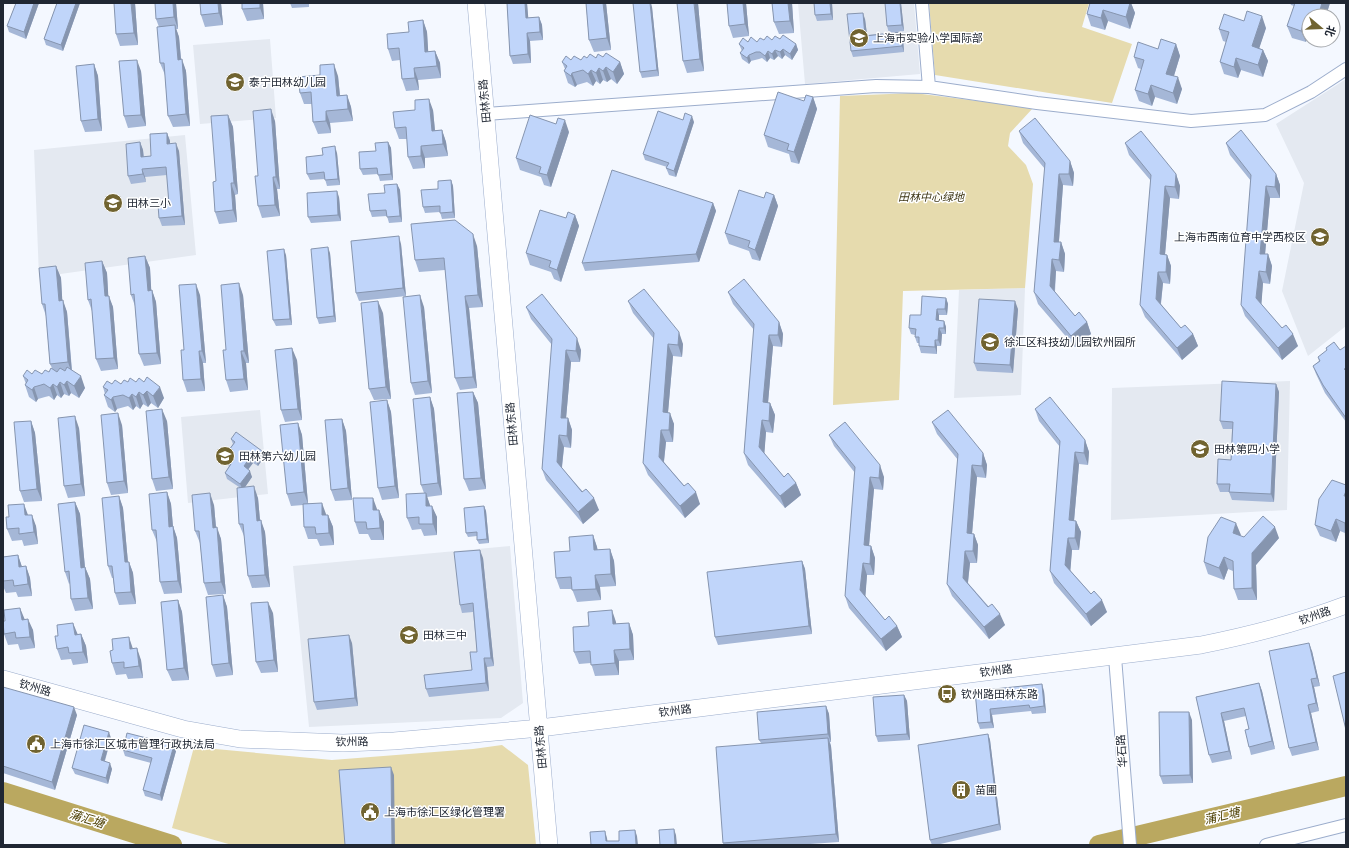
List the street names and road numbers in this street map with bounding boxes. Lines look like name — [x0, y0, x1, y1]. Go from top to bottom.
street label: 田林东路 — [476, 78, 494, 124]
street label: 田林东路 — [503, 401, 521, 447]
street label: 钦州路 — [1297, 604, 1333, 628]
street label: 钦州路 — [979, 662, 1013, 680]
street label: 钦州路 — [17, 676, 53, 700]
street label: 钦州路 — [658, 702, 692, 720]
street label: 田林东路 — [532, 724, 550, 770]
street label: 钦州路 — [335, 734, 369, 750]
street label: 华石路 — [1113, 734, 1131, 768]

